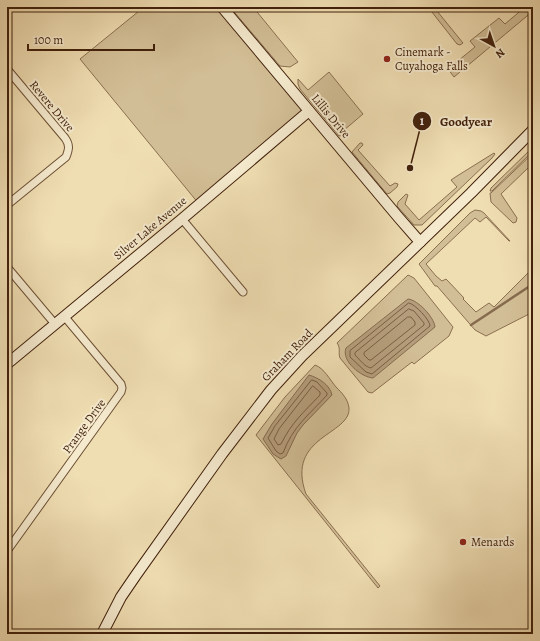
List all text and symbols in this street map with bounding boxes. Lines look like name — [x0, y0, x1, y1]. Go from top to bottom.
scale bar — [28, 26, 154, 52]
north arrow — [474, 26, 514, 66]
text: 100 m — [34, 32, 63, 48]
place label: Cinemark - Cuyahoga Falls — [395, 44, 468, 74]
text: N — [492, 45, 508, 62]
marker: Cinemark - Cuyahoga Falls — [382, 54, 392, 64]
street label: Revere Drive — [26, 77, 78, 135]
street label: Lillis Drive — [308, 91, 354, 141]
callout: Goodyear — [412, 109, 500, 134]
text: 1 — [420, 113, 425, 129]
text: Goodyear — [440, 113, 493, 130]
street label: Silver Lake Avenue — [110, 193, 190, 263]
street label: Graham Road — [258, 325, 316, 385]
street label: Prange Drive — [59, 395, 109, 457]
place label: Menards — [471, 534, 514, 550]
marker: Menards — [458, 537, 468, 547]

